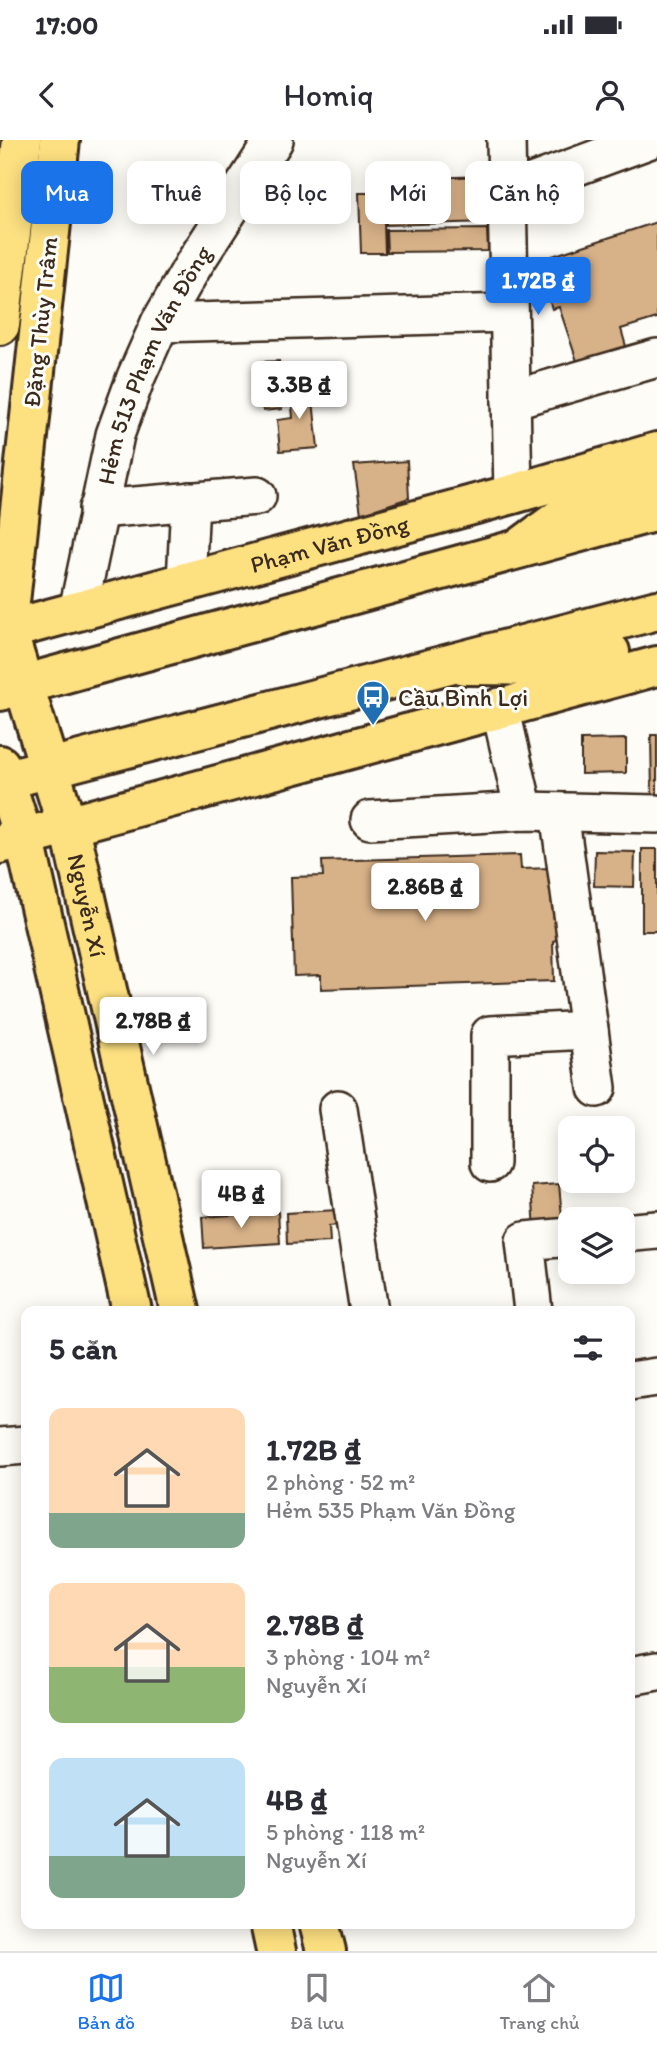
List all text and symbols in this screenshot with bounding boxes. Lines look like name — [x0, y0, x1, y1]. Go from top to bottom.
text: 17:00 — [35, 9, 98, 41]
icon: back — [28, 76, 66, 114]
text: Homiq — [284, 76, 373, 114]
icon: person — [591, 76, 629, 114]
chip: Mua — [21, 161, 113, 224]
chip: Thuê — [127, 161, 226, 224]
chip: Bộ lọc — [240, 161, 351, 224]
chip: Mới — [365, 161, 451, 224]
chip: Căn hộ — [465, 161, 584, 224]
street label: Đặng Thùy Trâm — [17, 235, 63, 409]
street label: Hẻm 513 Phạm Văn Đồng — [90, 239, 217, 487]
pin: 1.72B ₫ — [473, 258, 603, 317]
text: 1.72B ₫ — [502, 266, 574, 294]
pin: 3.3B ₫ — [242, 362, 356, 421]
text: 3.3B ₫ — [267, 370, 331, 398]
street label: Phạm Văn Đồng — [247, 508, 413, 579]
bus stop icon: Cầu Bình Lợi — [354, 678, 392, 727]
place label: Cầu Bình Lợi — [398, 683, 528, 712]
street label: Nguyễn Xí — [62, 851, 114, 960]
pin: 2.86B ₫ — [360, 864, 490, 923]
text: 2.86B ₫ — [387, 872, 463, 900]
pin: 2.78B ₫ — [88, 998, 218, 1057]
text: 2.78B ₫ — [116, 1006, 190, 1034]
map controls — [558, 1116, 635, 1284]
button: locate — [558, 1116, 635, 1193]
pin: 4B ₫ — [200, 1170, 282, 1230]
text: 4B ₫ — [218, 1179, 264, 1207]
button: layers — [558, 1207, 635, 1284]
icon: filters — [569, 1329, 607, 1367]
text: 5 căn — [49, 1330, 117, 1367]
text: 1.72B ₫ — [266, 1431, 361, 1468]
icon: home — [105, 1436, 189, 1520]
text: 2 phòng · 52 m² — [266, 1468, 416, 1496]
text: Hẻm 535 Phạm Văn Đồng — [266, 1496, 515, 1524]
text: 2.78B ₫ — [266, 1606, 364, 1643]
icon: home — [105, 1611, 189, 1695]
text: 3 phòng · 104 m² — [266, 1643, 430, 1671]
text: Nguyễn Xí — [266, 1671, 367, 1699]
text: 4B ₫ — [266, 1781, 327, 1818]
icon: home — [105, 1786, 189, 1870]
text: 5 phòng · 118 m² — [266, 1818, 425, 1846]
text: Nguyễn Xí — [266, 1846, 367, 1874]
tab: Bản đồ — [78, 1969, 135, 2034]
tab: Đã lưu — [290, 1969, 344, 2034]
tab: Trang chủ — [499, 1969, 579, 2034]

